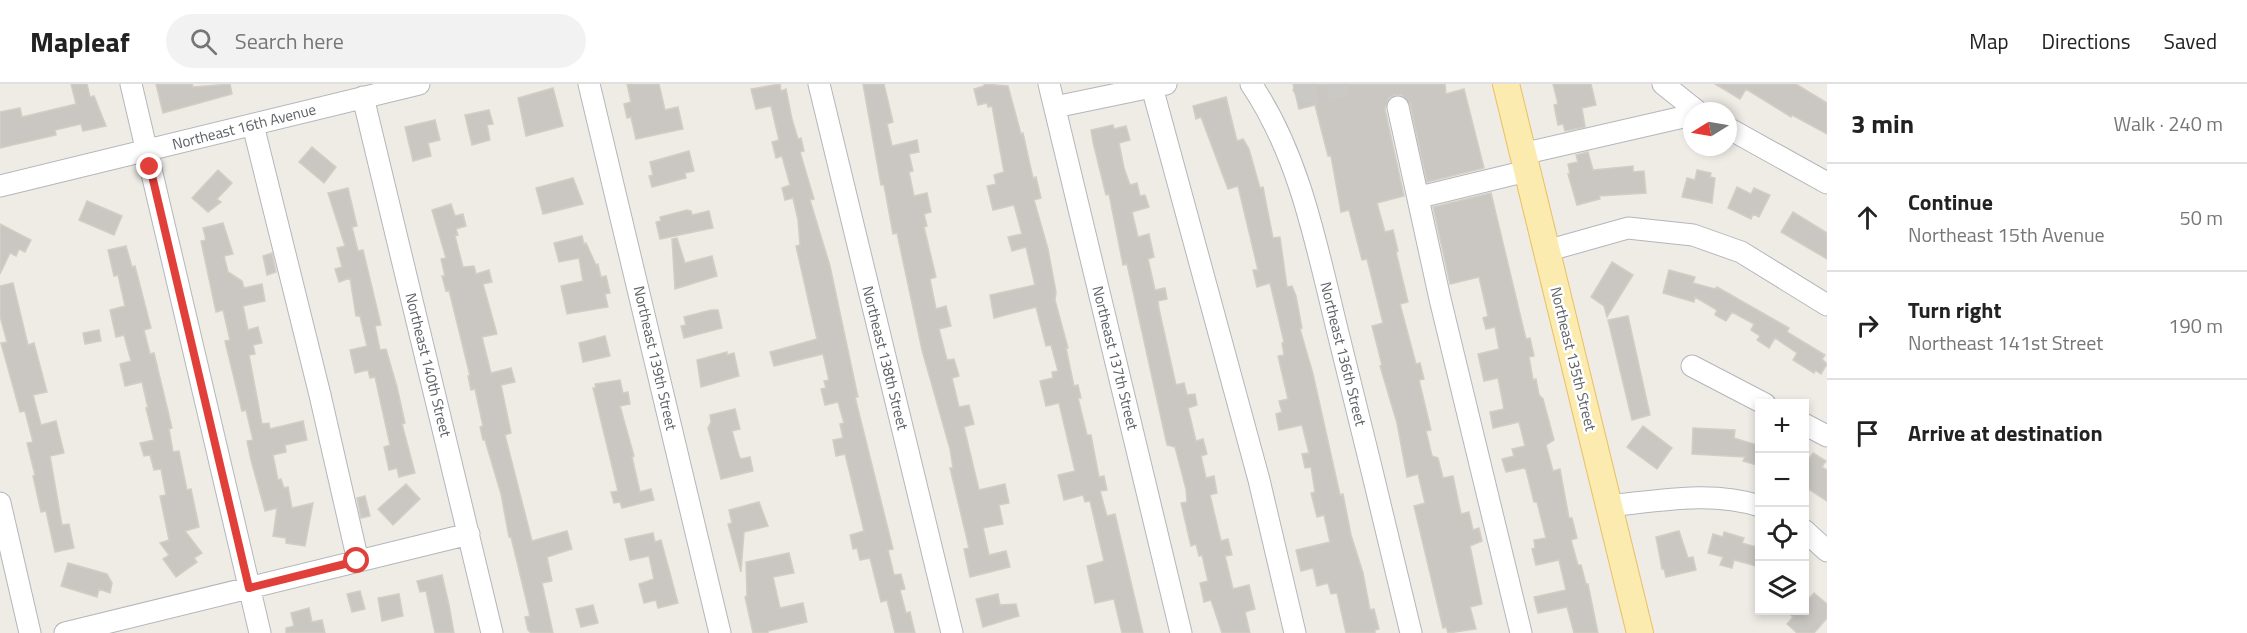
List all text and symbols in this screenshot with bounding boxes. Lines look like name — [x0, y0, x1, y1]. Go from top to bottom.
search box — [166, 14, 586, 68]
text: Mapleaf — [30, 20, 130, 63]
text: Search here — [235, 24, 344, 58]
icon: search — [187, 25, 220, 58]
text: Map — [1969, 25, 2009, 57]
text: Directions — [2042, 25, 2131, 57]
text: Saved — [2164, 25, 2217, 57]
street label: Northeast 16th Avenue — [170, 98, 318, 156]
north arrow — [1683, 102, 1737, 156]
text: 3 min — [1851, 104, 1914, 143]
text: Walk · 240 m — [2114, 108, 2223, 139]
route end — [136, 153, 162, 179]
text: Continue — [1908, 185, 1993, 219]
icon: ahead — [1851, 201, 1884, 234]
text: 50 m — [2179, 202, 2223, 233]
text: Northeast 15th Avenue — [1908, 219, 2105, 250]
street label: Northeast 136th Street — [1314, 279, 1373, 429]
street label: Northeast 139th Street — [628, 283, 683, 433]
street label: Northeast 138th Street — [856, 283, 915, 433]
street label: Northeast 137th Street — [1086, 283, 1145, 433]
street label: Northeast 135th Street — [1544, 284, 1603, 434]
street label: Northeast 140th Street — [399, 290, 458, 440]
text: Turn right — [1908, 293, 2002, 327]
icon: right — [1851, 309, 1884, 342]
text: 190 m — [2168, 310, 2223, 341]
text: Northeast 141st Street — [1908, 327, 2103, 358]
map controls — [1755, 399, 1809, 615]
button: + — [1755, 399, 1809, 453]
text: Arrive at destination — [1908, 416, 2103, 450]
icon: arrive — [1851, 417, 1884, 450]
button: − — [1755, 453, 1809, 507]
button: locate — [1755, 507, 1809, 561]
route start — [343, 547, 369, 573]
button: layers — [1755, 561, 1809, 615]

